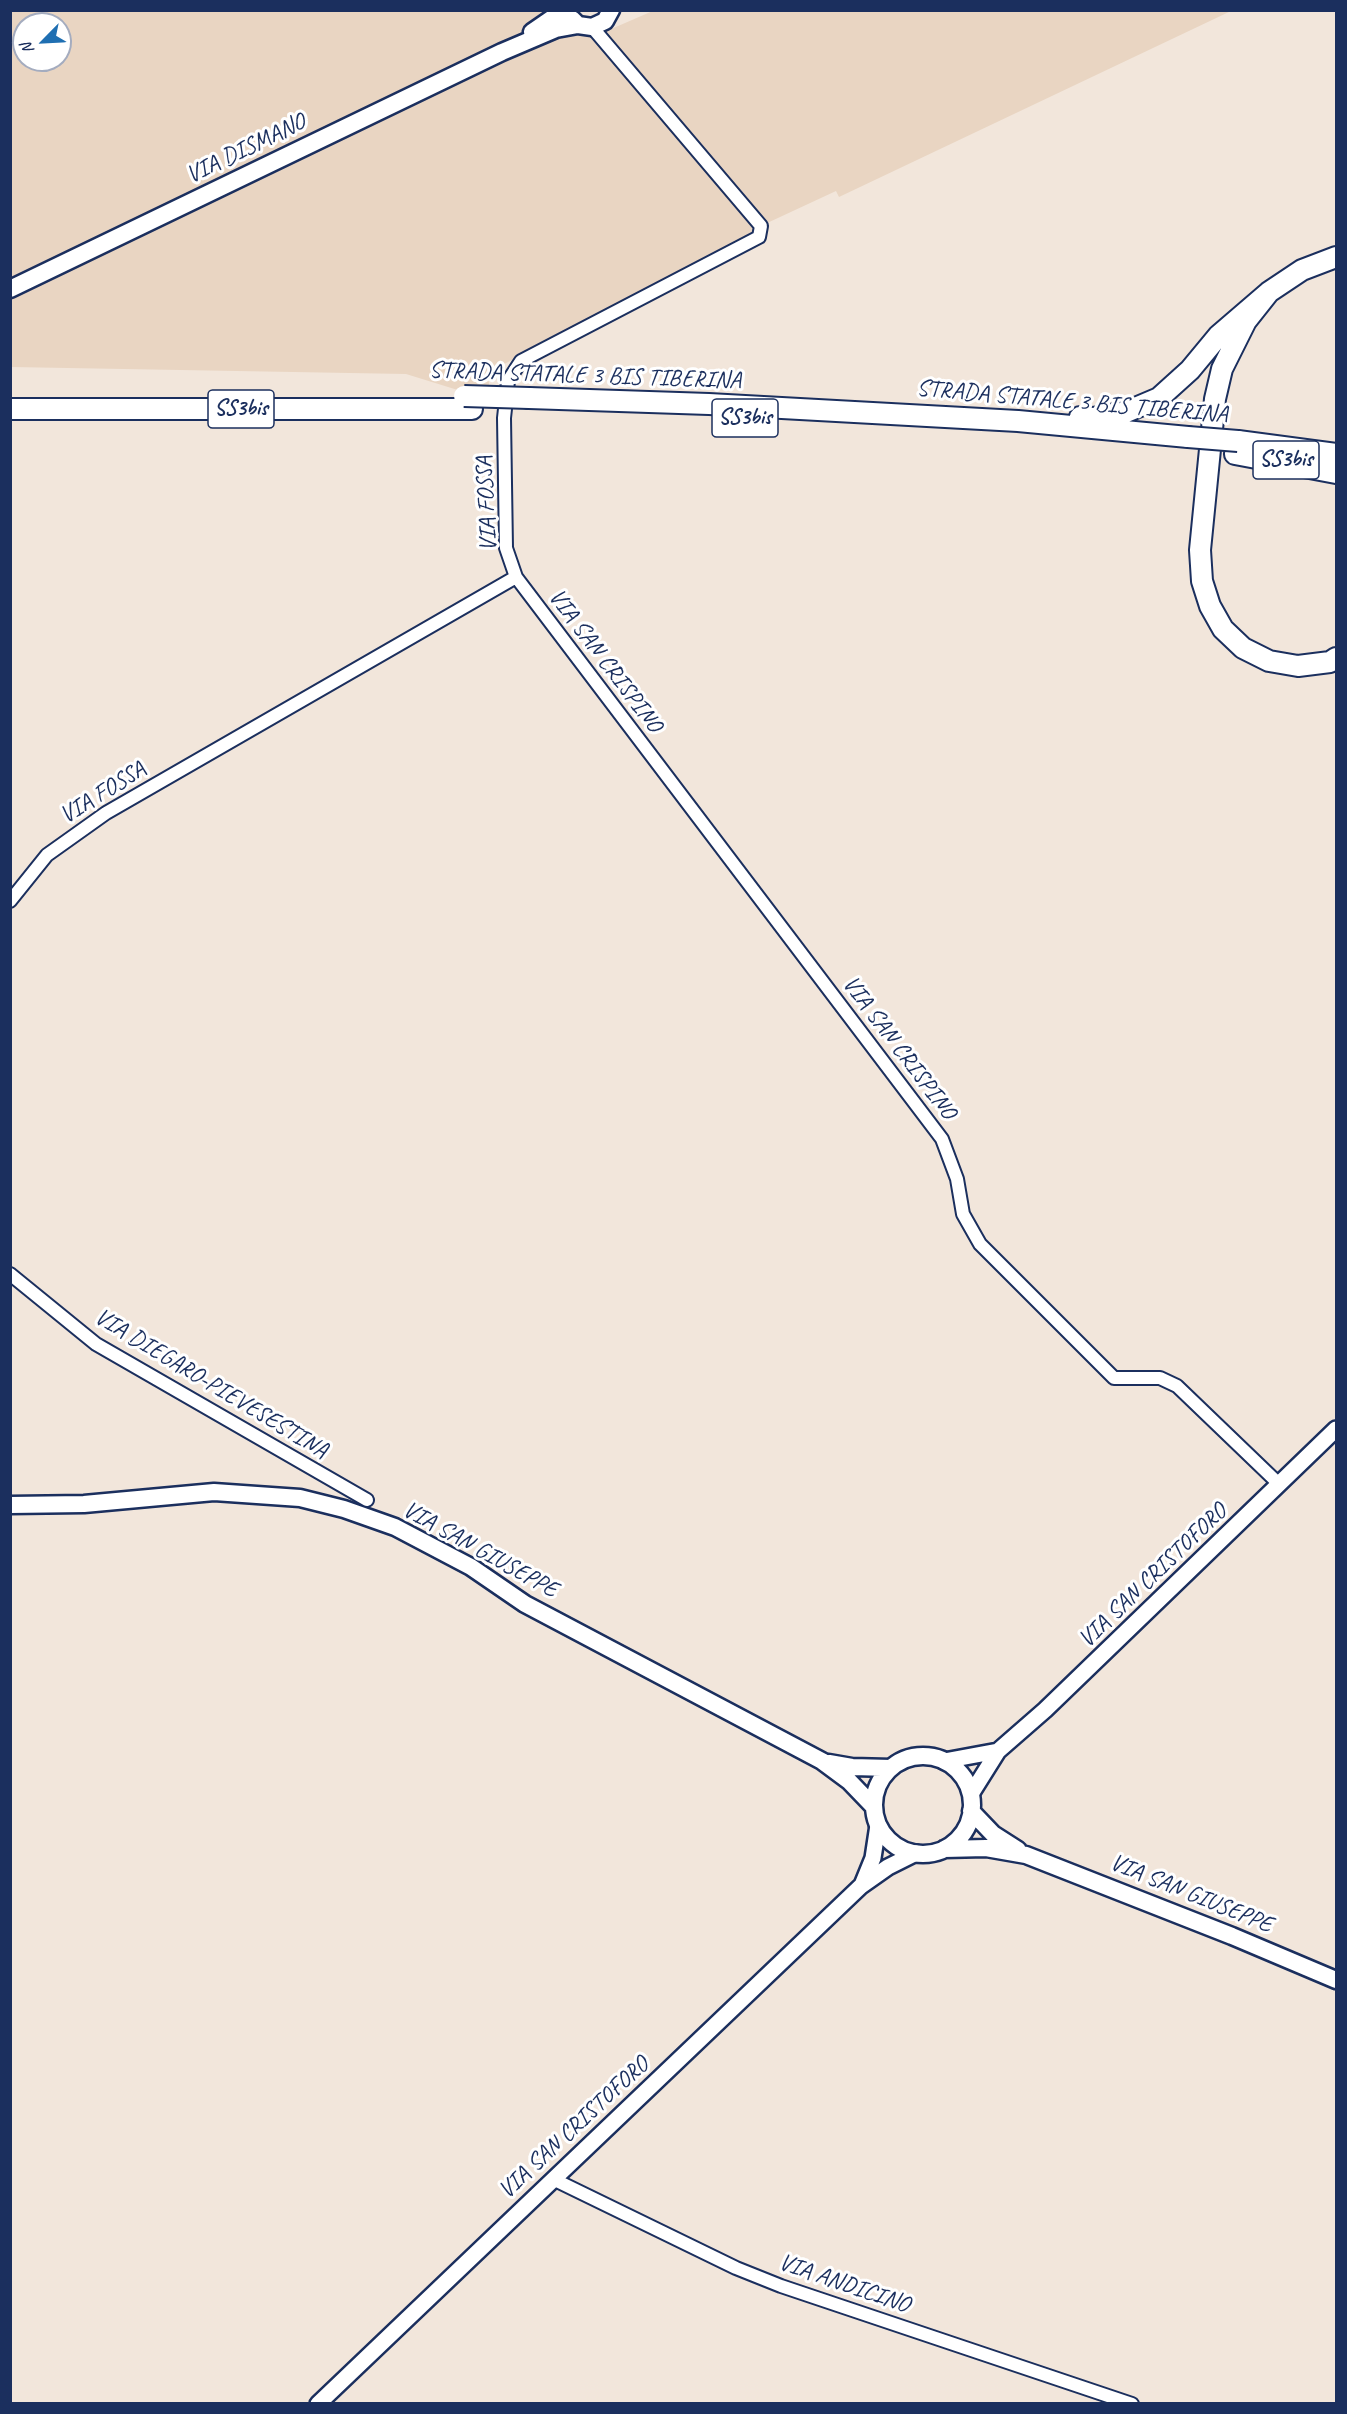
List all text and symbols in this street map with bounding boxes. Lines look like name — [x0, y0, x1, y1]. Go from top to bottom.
north arrow — [12, 12, 72, 72]
text: N — [16, 40, 39, 57]
street label: VIA DISMANO — [182, 108, 310, 190]
street label: STRADA STATALE 3 BIS TIBERINA — [429, 356, 741, 396]
street label: STRADA STATALE 3 BIS TIBERINA — [915, 374, 1229, 430]
road number: SS3bis — [208, 390, 274, 428]
road number: SS3bis — [712, 399, 778, 437]
road number: SS3bis — [1253, 441, 1319, 479]
street label: VIA FOSSA — [470, 456, 504, 552]
street label: VIA SAN CRISPINO — [542, 584, 668, 738]
street label: VIA FOSSA — [55, 755, 151, 831]
street label: VIA SAN CRISPINO — [836, 971, 962, 1125]
street label: VIA DIEGARO-PIEVESESTINA — [89, 1303, 333, 1465]
street label: VIA SAN GIUSEPPE — [398, 1496, 562, 1604]
street label: VIA SAN CRISTOFORO — [1073, 1498, 1233, 1654]
street label: VIA SAN GIUSEPPE — [1106, 1848, 1276, 1940]
street label: VIA SAN CRISTOFORO — [493, 2051, 655, 2205]
street label: VIA ANDICINO — [775, 2248, 913, 2320]

